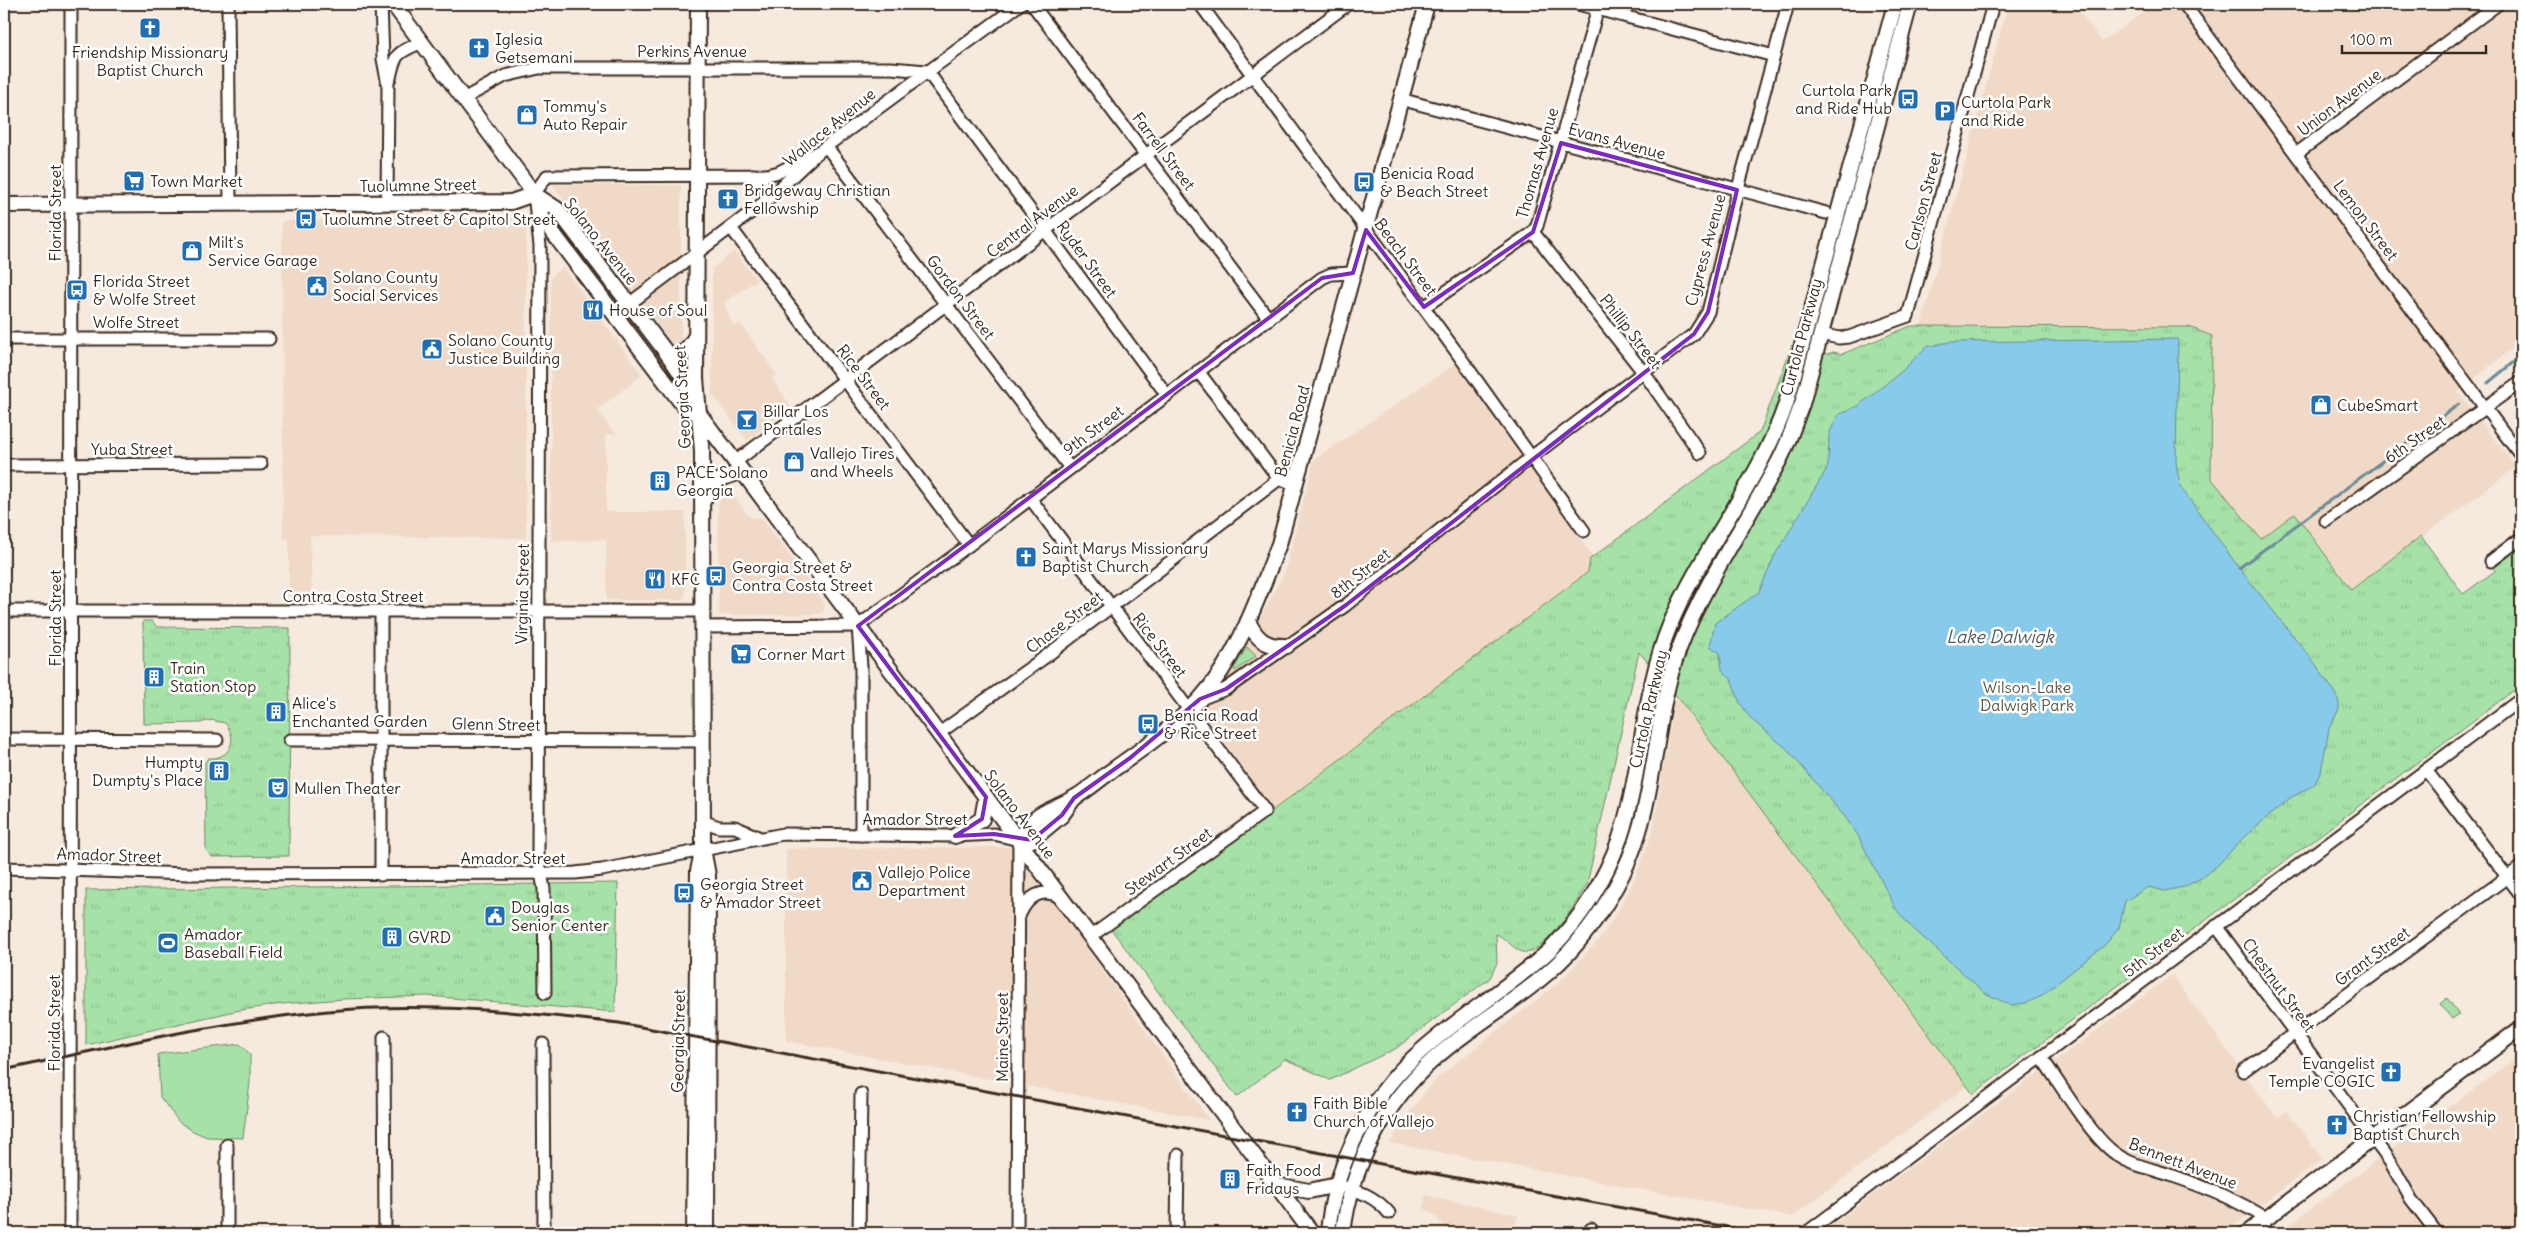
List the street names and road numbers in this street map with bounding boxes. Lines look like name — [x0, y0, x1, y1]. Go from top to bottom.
street label: Perkins Avenue — [637, 41, 747, 61]
street label: Union Avenue — [2293, 64, 2385, 140]
street label: Wallace Avenue — [779, 84, 879, 170]
street label: Thomas Avenue — [1512, 105, 1562, 221]
street label: Farrell Street — [1128, 108, 1200, 194]
street label: Evans Avenue — [1566, 118, 1668, 164]
street label: Carlson Street — [1900, 149, 1946, 253]
street label: Florida Street — [45, 164, 65, 261]
street label: Tuolumne Street — [359, 174, 477, 196]
street label: Lemon Street — [2329, 176, 2403, 265]
street label: Central Avenue — [982, 180, 1082, 262]
street label: Cypress Avenue — [1680, 192, 1730, 308]
street label: Solano Avenue — [560, 193, 642, 289]
street label: Beach Street — [1370, 214, 1442, 300]
street label: Ryder Street — [1052, 217, 1122, 302]
street label: Gordon Street — [923, 251, 1000, 344]
street label: Curtola Parkway — [1776, 276, 1826, 398]
street label: Phillip Street — [1596, 290, 1667, 373]
street label: Wolfe Street — [93, 312, 180, 332]
street label: Rice Street — [833, 340, 895, 414]
street label: Georgia Street — [669, 344, 695, 449]
street label: Benicia Road — [1270, 383, 1314, 479]
street label: 9th Street — [1059, 400, 1128, 459]
street label: 6th Street — [2380, 410, 2450, 467]
street label: Yuba Street — [91, 439, 174, 459]
street label: Virginia Street — [511, 543, 533, 645]
street label: 8th Street — [1326, 543, 1394, 603]
street label: Florida Street — [45, 569, 65, 666]
street label: Contra Costa Street — [283, 586, 424, 606]
street label: Chase Street — [1022, 586, 1107, 657]
street label: Rice Street — [1128, 609, 1192, 682]
street label: Curtola Parkway — [1625, 648, 1671, 770]
street label: Glenn Street — [451, 713, 541, 735]
street label: Solano Avenue — [980, 766, 1060, 862]
street label: Amador Street — [863, 809, 968, 829]
street label: Stewart Street — [1121, 822, 1216, 899]
street label: Amador Street — [56, 843, 162, 867]
street label: Amador Street — [461, 848, 566, 868]
street label: 5th Street — [2119, 922, 2188, 981]
street label: Grant Street — [2330, 922, 2414, 990]
street label: Chestnut Street — [2238, 934, 2320, 1036]
street label: Florida Street — [44, 974, 64, 1071]
street label: Georgia Street — [667, 988, 689, 1093]
street label: Maine Street — [992, 991, 1012, 1082]
street label: Bennett Avenue — [2126, 1133, 2240, 1193]

